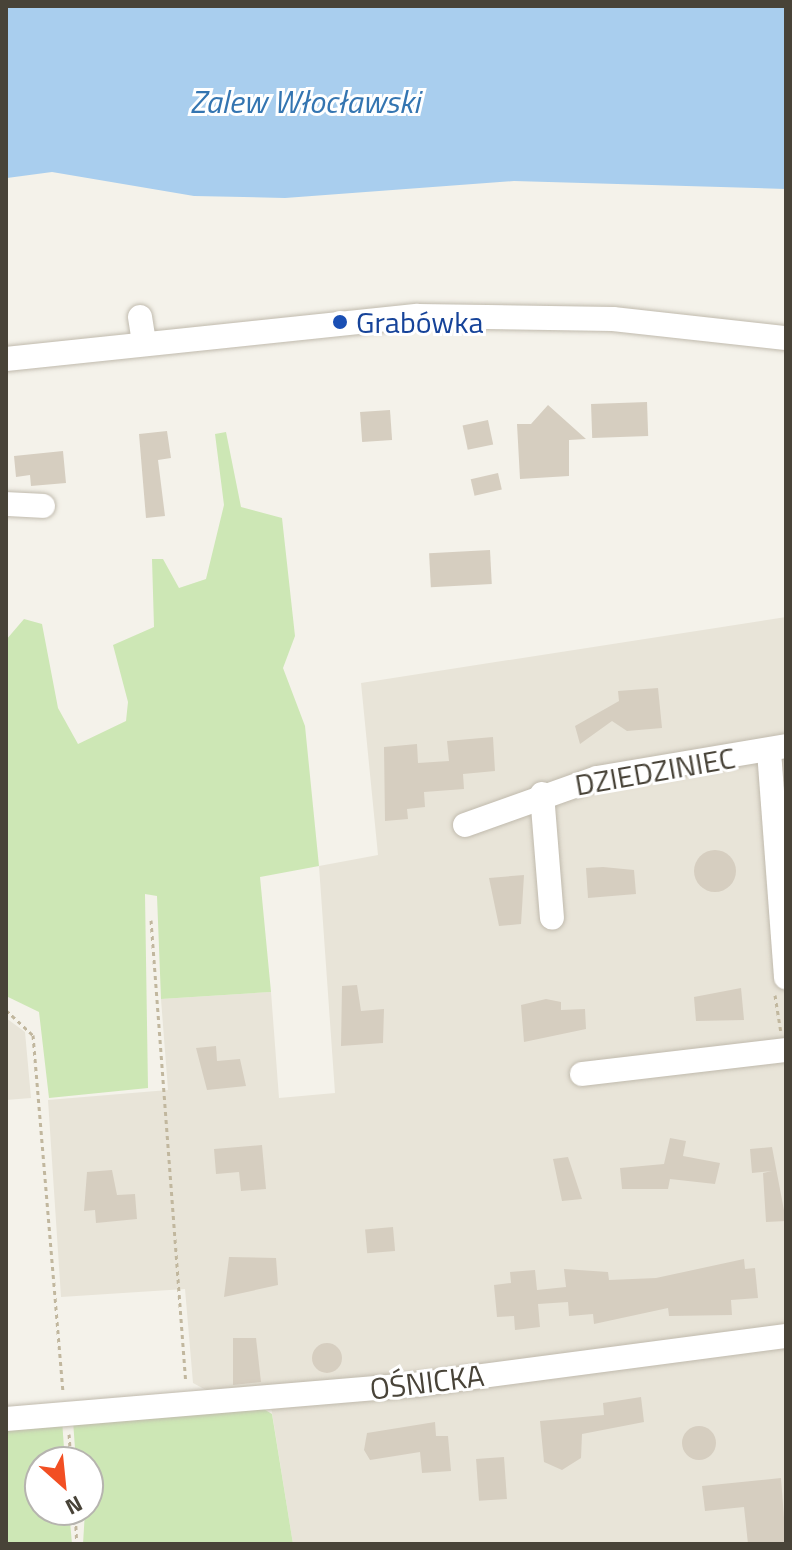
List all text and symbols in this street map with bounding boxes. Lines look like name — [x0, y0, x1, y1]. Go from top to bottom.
water label: Zalew Włocławski — [190, 82, 420, 120]
place label: Grabówka — [356, 304, 484, 340]
marker: Grabówka — [331, 313, 349, 331]
street label: DZIEDZINIEC — [572, 739, 738, 803]
street label: OŚNICKA — [368, 1357, 486, 1407]
north arrow — [24, 1446, 104, 1526]
text: N — [59, 1487, 88, 1524]

